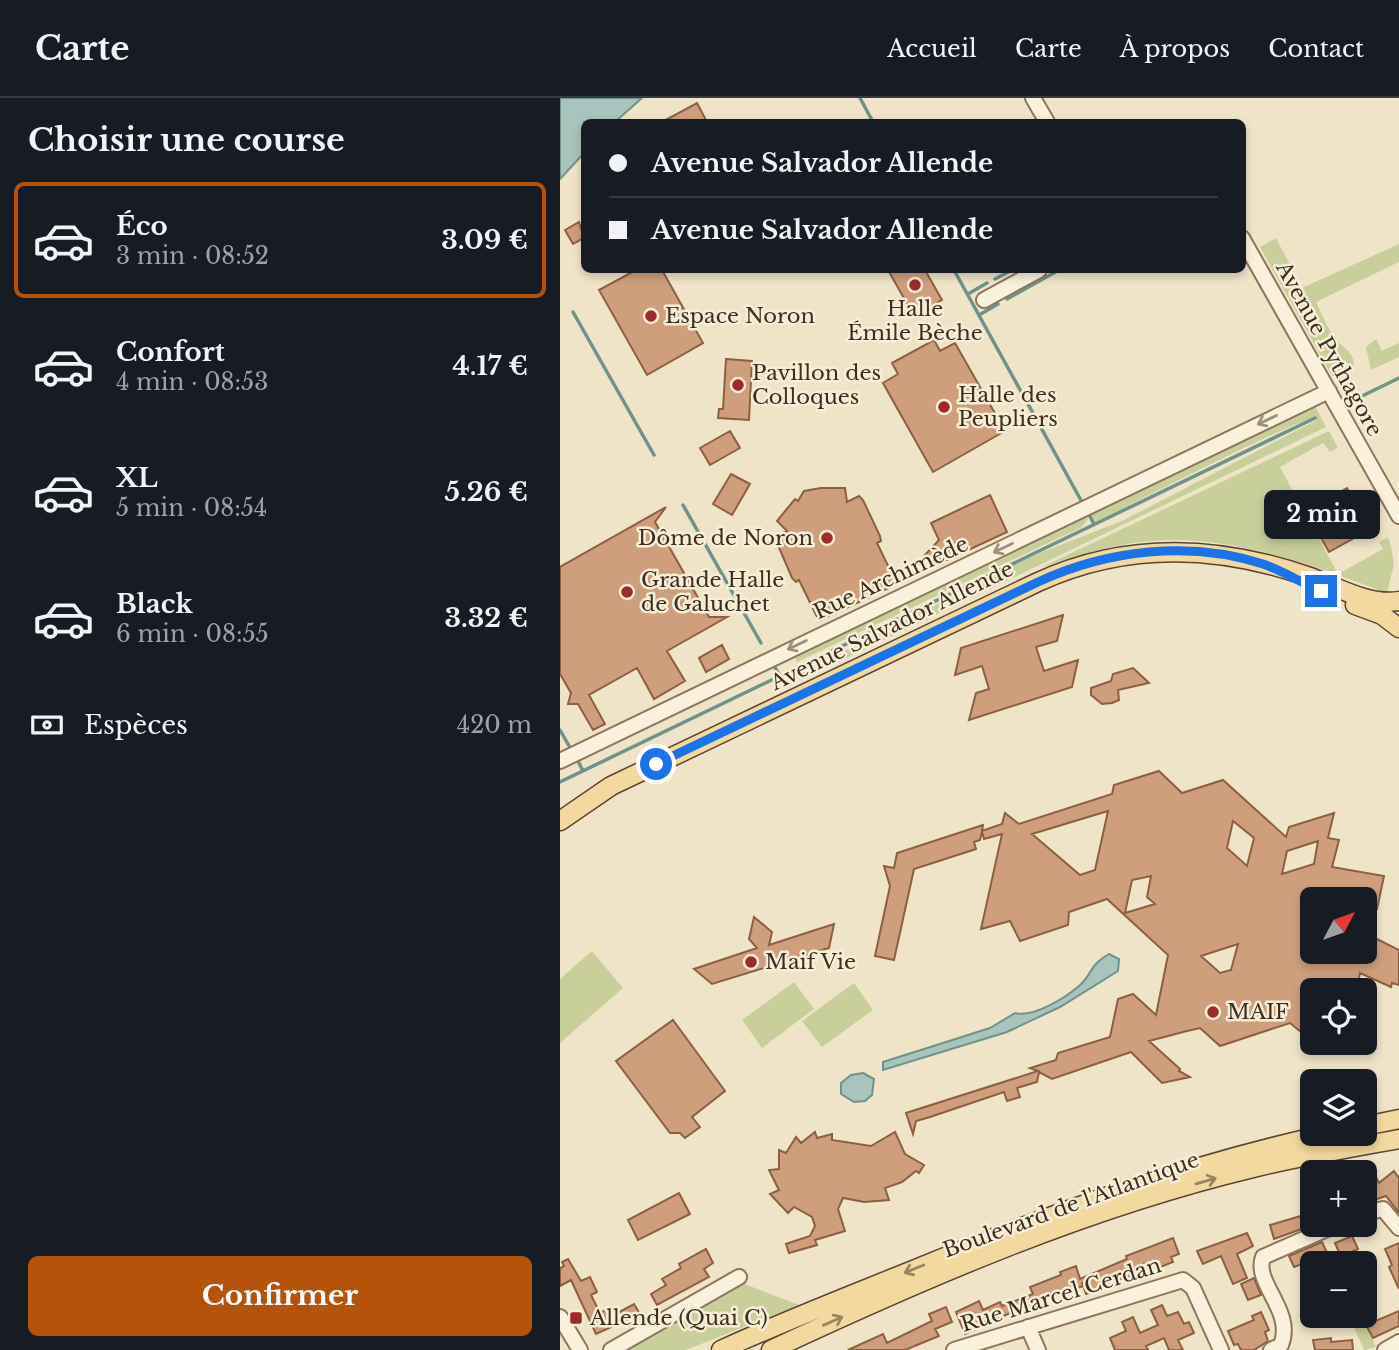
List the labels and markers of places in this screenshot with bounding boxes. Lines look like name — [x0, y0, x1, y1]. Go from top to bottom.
marker: Halle Émile Bèche — [907, 277, 923, 293]
place label: Halle Émile Bèche — [847, 296, 983, 346]
place label: Espace Noron — [665, 303, 815, 329]
marker: Espace Noron — [643, 308, 659, 324]
place label: Pavillon des Colloques — [752, 360, 881, 410]
marker: Pavillon des Colloques — [730, 377, 746, 393]
place label: Halle des Peupliers — [958, 382, 1058, 432]
marker: Halle des Peupliers — [936, 399, 952, 415]
place label: Dôme de Noron — [638, 525, 813, 551]
marker: Dôme de Noron — [819, 530, 835, 546]
place label: Grande Halle de Galuchet — [641, 567, 784, 617]
marker: Grande Halle de Galuchet — [619, 584, 635, 600]
place label: Maif Vie — [765, 949, 856, 975]
marker: Maif Vie — [743, 954, 759, 970]
place label: MAIF — [1227, 999, 1289, 1025]
marker: MAIF — [1205, 1004, 1221, 1020]
place label: Allende (Quai C) — [589, 1305, 768, 1331]
marker: Allende (Quai C) — [568, 1310, 584, 1326]

